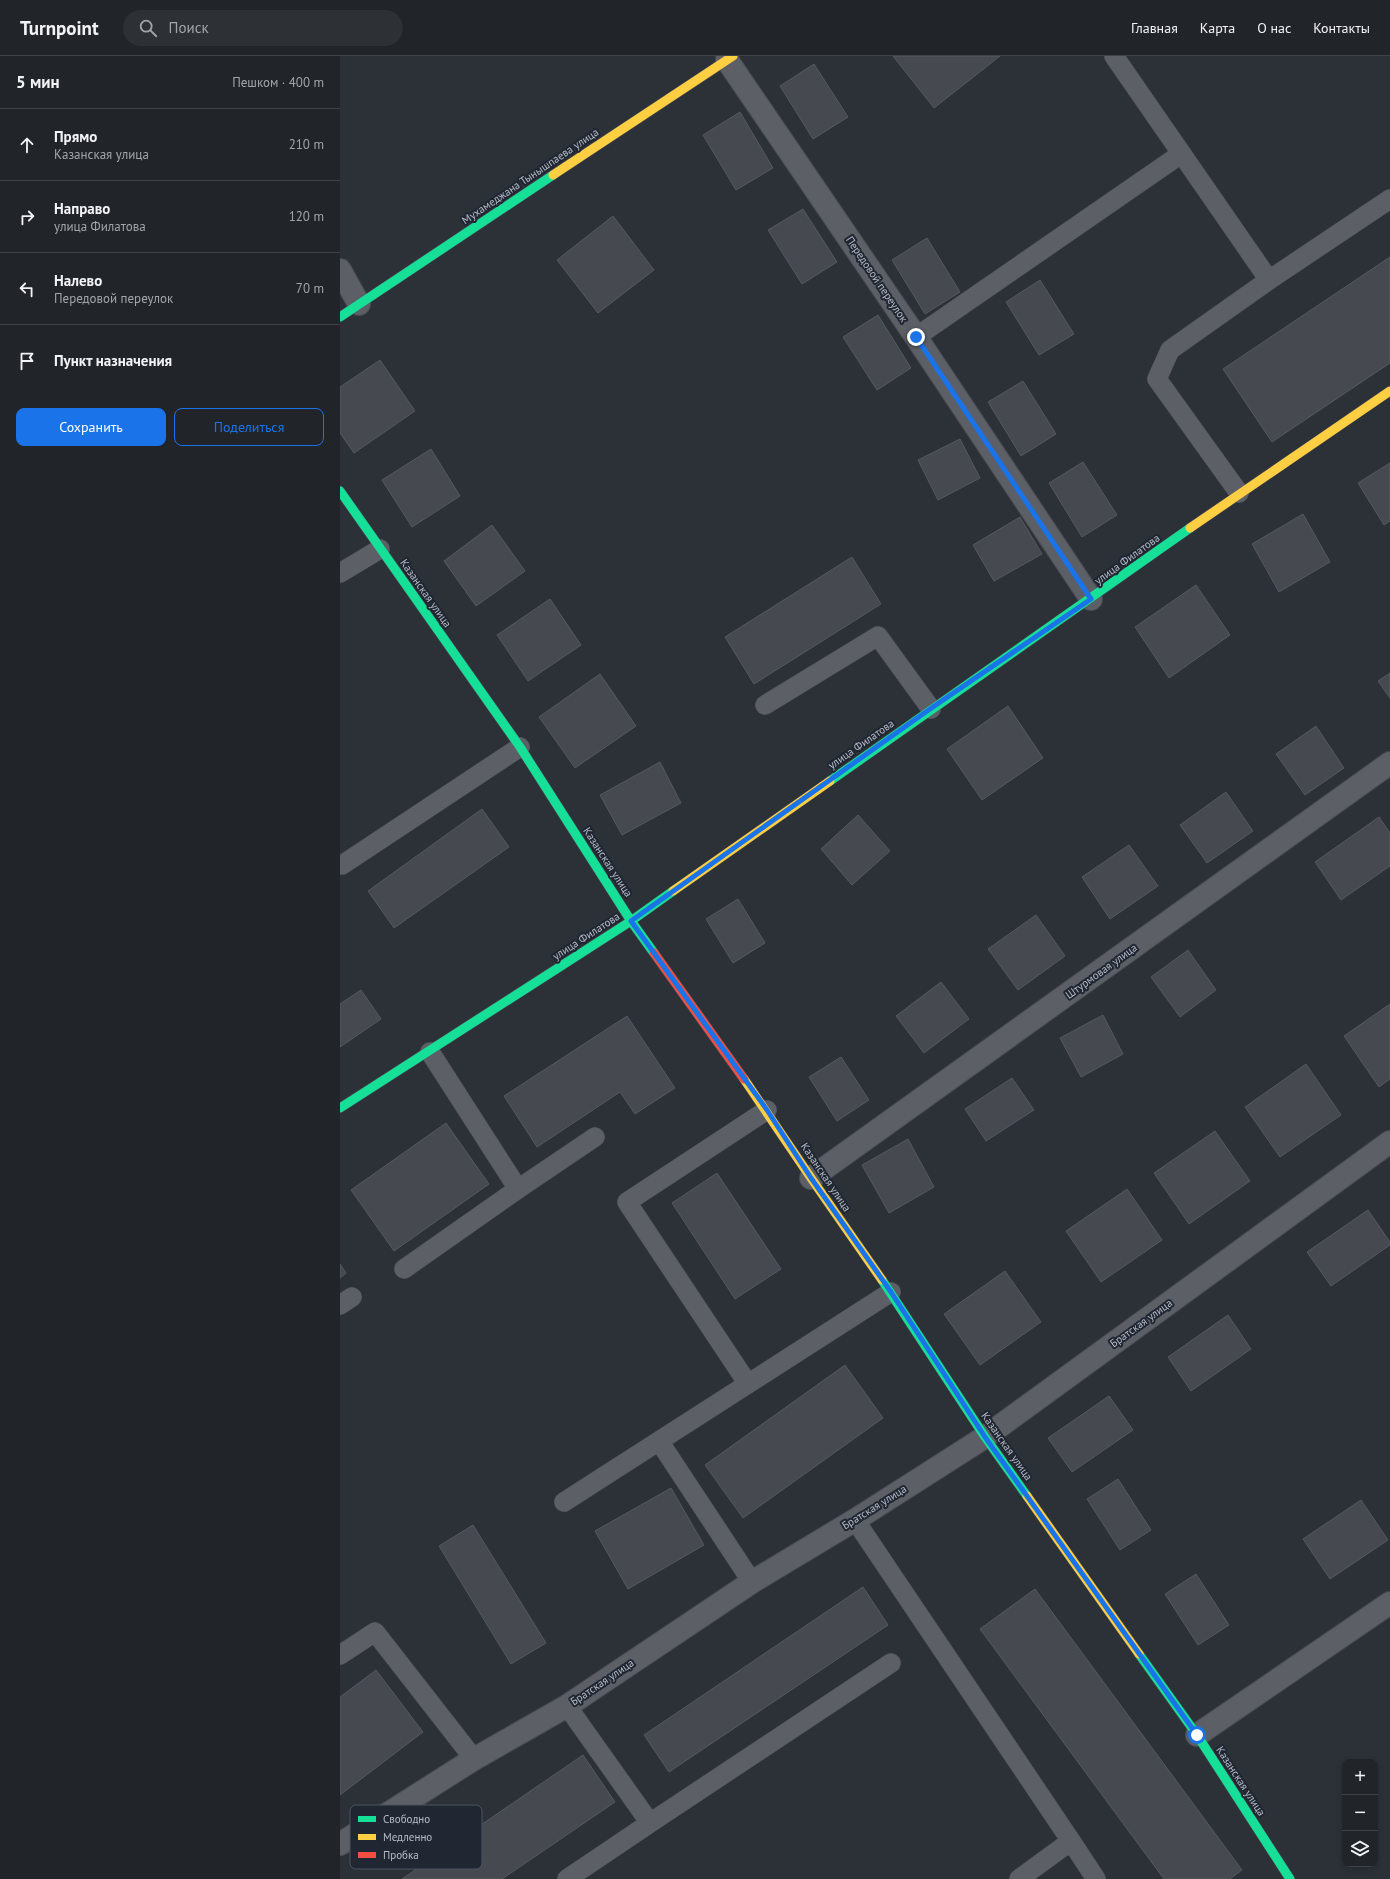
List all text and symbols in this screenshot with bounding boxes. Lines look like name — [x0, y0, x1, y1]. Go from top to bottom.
search box — [123, 10, 403, 46]
text: Turnpoint — [20, 16, 99, 40]
icon: search — [137, 17, 159, 39]
text: Поиск — [169, 18, 209, 37]
text: Главная — [1131, 19, 1178, 37]
text: Карта — [1200, 19, 1235, 37]
text: О нас — [1257, 19, 1291, 37]
text: Контакты — [1313, 19, 1370, 37]
text: 5 мин — [16, 71, 60, 93]
text: Пешком · 400 m — [232, 74, 324, 91]
street label: Мухамеджана Тынышпаева улица — [459, 125, 601, 227]
text: Прямо — [54, 127, 97, 146]
icon: ahead — [16, 134, 38, 156]
text: 210 m — [289, 136, 324, 153]
text: Казанская улица — [54, 146, 149, 163]
text: Направо — [54, 199, 110, 218]
icon: right — [16, 206, 38, 228]
text: 120 m — [289, 208, 324, 225]
text: улица Филатова — [54, 218, 146, 235]
street label: Передовой переулок — [843, 233, 911, 325]
text: Налево — [54, 271, 102, 290]
icon: left — [16, 278, 38, 300]
text: 70 m — [296, 280, 324, 297]
text: Передовой переулок — [54, 290, 173, 307]
route end — [907, 328, 925, 346]
icon: arrive — [16, 350, 38, 372]
text: Пункт назначения — [54, 351, 172, 370]
button: Сохранить — [16, 408, 166, 446]
button: Поделиться — [174, 408, 324, 446]
street label: улица Филатова — [1092, 531, 1162, 587]
street label: Казанская улица — [397, 556, 455, 630]
street label: улица Филатова — [825, 716, 897, 772]
street label: Казанская улица — [580, 825, 636, 899]
street label: улица Филатова — [550, 909, 622, 963]
street label: Штурмовая улица — [1062, 940, 1140, 1002]
street label: Казанская улица — [798, 1140, 854, 1214]
street label: Братская улица — [1107, 1296, 1175, 1350]
street label: Казанская улица — [978, 1409, 1036, 1483]
street label: Братская улица — [839, 1482, 909, 1532]
street label: Братская улица — [568, 1656, 636, 1708]
route start — [1188, 1726, 1206, 1744]
street label: Казанская улица — [1213, 1744, 1269, 1818]
map controls — [1342, 1759, 1378, 1867]
button: + — [1342, 1759, 1378, 1795]
button: − — [1342, 1795, 1378, 1831]
legend — [350, 1805, 482, 1869]
text: Свободно — [383, 1812, 430, 1826]
text: Медленно — [383, 1830, 432, 1844]
button: layers — [1342, 1831, 1378, 1867]
text: Пробка — [383, 1848, 419, 1862]

